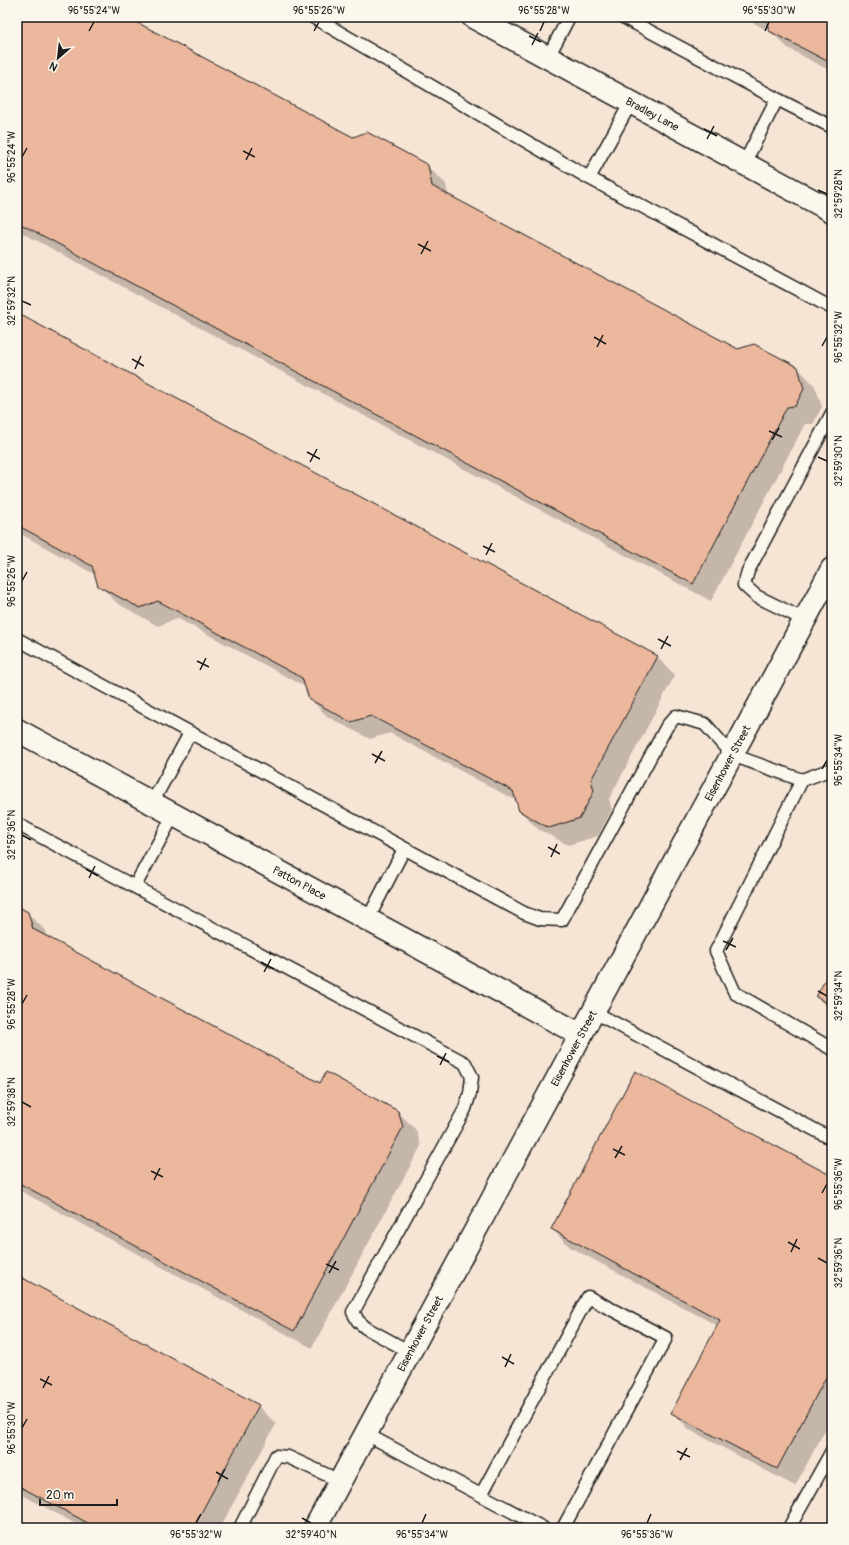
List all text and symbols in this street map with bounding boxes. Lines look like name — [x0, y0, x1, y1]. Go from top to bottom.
text: 96°55'24"W — [68, 5, 121, 17]
text: 96°55'26"W — [293, 5, 346, 17]
text: 96°55'28"W — [518, 5, 570, 17]
text: 96°55'30"W — [742, 5, 796, 17]
north arrow — [38, 38, 78, 78]
text: N — [47, 59, 60, 74]
street label: Bradley Lane — [624, 94, 682, 134]
text: 96°55'24"W — [6, 130, 18, 183]
text: 32°59'28"N — [833, 169, 845, 219]
text: 32°59'32"N — [6, 276, 18, 326]
text: 96°55'32"W — [833, 311, 845, 363]
text: 32°59'30"N — [833, 435, 845, 487]
text: 96°55'26"W — [6, 554, 18, 607]
street label: Eisenhower Street — [702, 722, 753, 803]
text: 96°55'34"W — [833, 733, 845, 786]
text: 32°59'36"N — [6, 810, 18, 860]
street label: Patton Place — [270, 863, 329, 903]
text: 32°59'34"N — [833, 971, 845, 1021]
text: 96°55'28"W — [6, 978, 18, 1030]
street label: Eisenhower Street — [548, 1008, 600, 1088]
text: 32°59'38"N — [6, 1077, 18, 1127]
text: 96°55'36"W — [833, 1157, 845, 1210]
text: 32°59'36"N — [833, 1238, 845, 1288]
street label: Eisenhower Street — [394, 1293, 446, 1374]
text: 96°55'30"W — [6, 1401, 18, 1455]
scale bar — [40, 1481, 117, 1507]
text: 20 m — [46, 1488, 75, 1503]
text: 96°55'32"W — [170, 1529, 222, 1541]
text: 32°59'40"N — [285, 1529, 337, 1541]
text: 96°55'34"W — [396, 1529, 449, 1541]
text: 96°55'36"W — [621, 1529, 674, 1541]

